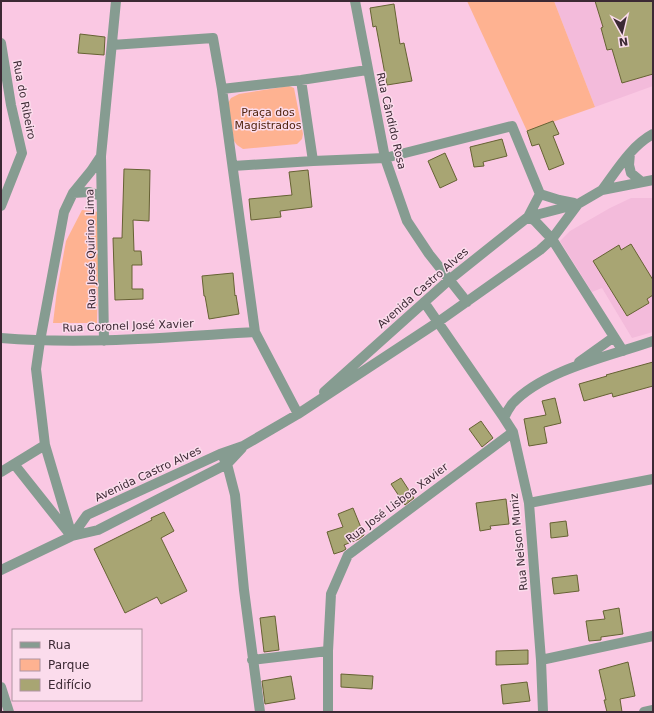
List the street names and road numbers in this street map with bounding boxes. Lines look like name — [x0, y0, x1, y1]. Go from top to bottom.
street label: Rua do Ribeiro — [10, 59, 38, 141]
street label: Rua Cândido Rosa — [373, 71, 409, 171]
street label: Rua José Quirino Lima — [83, 189, 99, 309]
street label: Avenida Castro Alves — [375, 245, 471, 331]
street label: Rua Coronel José Xavier — [62, 317, 194, 335]
street label: Avenida Castro Alves — [93, 443, 204, 504]
street label: Rua José Lisboa Xavier — [343, 460, 451, 546]
street label: Rua Nelson Muniz — [507, 493, 531, 591]

